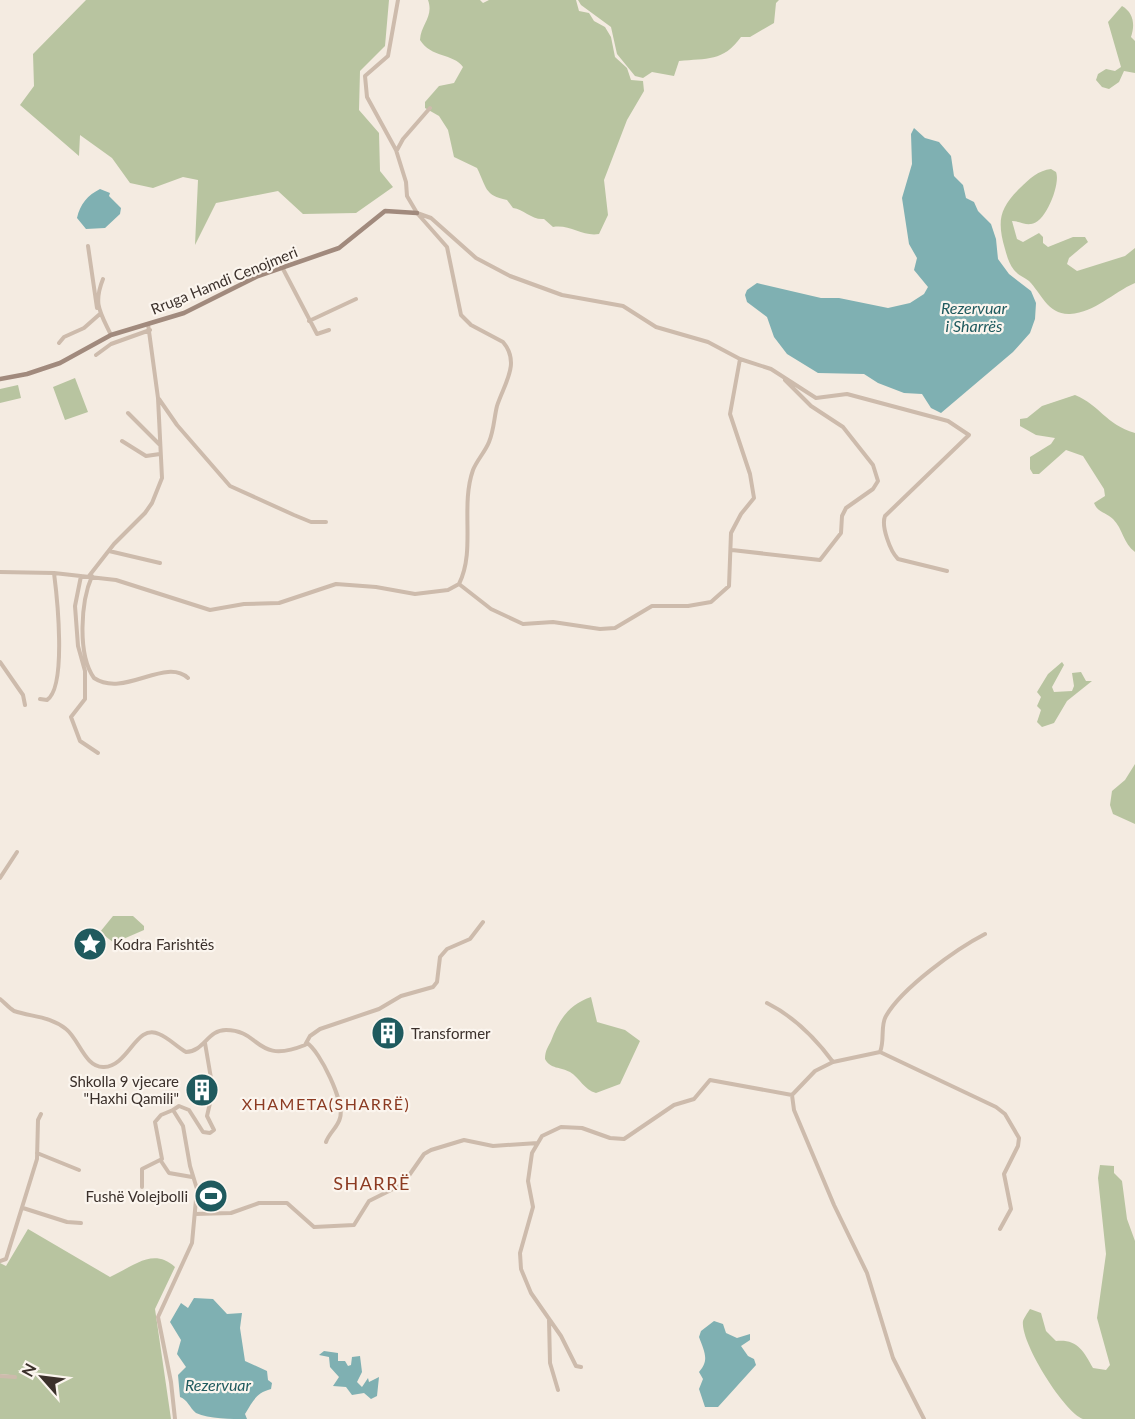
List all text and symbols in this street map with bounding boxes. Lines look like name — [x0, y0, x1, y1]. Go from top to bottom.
street label: Rruga Hamdi Cenojmeri — [148, 242, 300, 318]
water label: Rezervuar i Sharrës — [941, 298, 1008, 335]
place icon: Kodra Farishtës — [72, 926, 108, 962]
place label: Kodra Farishtës — [113, 935, 214, 953]
building icon: Transformer — [370, 1015, 406, 1051]
place label: Transformer — [411, 1024, 491, 1042]
place label: Shkolla 9 vjecare "Haxhi Qamili" — [69, 1072, 179, 1107]
building icon: Shkolla 9 vjecare "Haxhi Qamili" — [184, 1072, 220, 1108]
district label: XHAMETA(SHARRË) — [242, 1094, 410, 1113]
district label: SHARRË — [333, 1172, 411, 1194]
sports icon: Fushë Volejbolli — [193, 1178, 229, 1214]
place label: Fushë Volejbolli — [85, 1187, 188, 1205]
north arrow — [12, 1347, 72, 1407]
text: N — [17, 1360, 40, 1380]
water label: Rezervuar — [185, 1375, 252, 1394]

